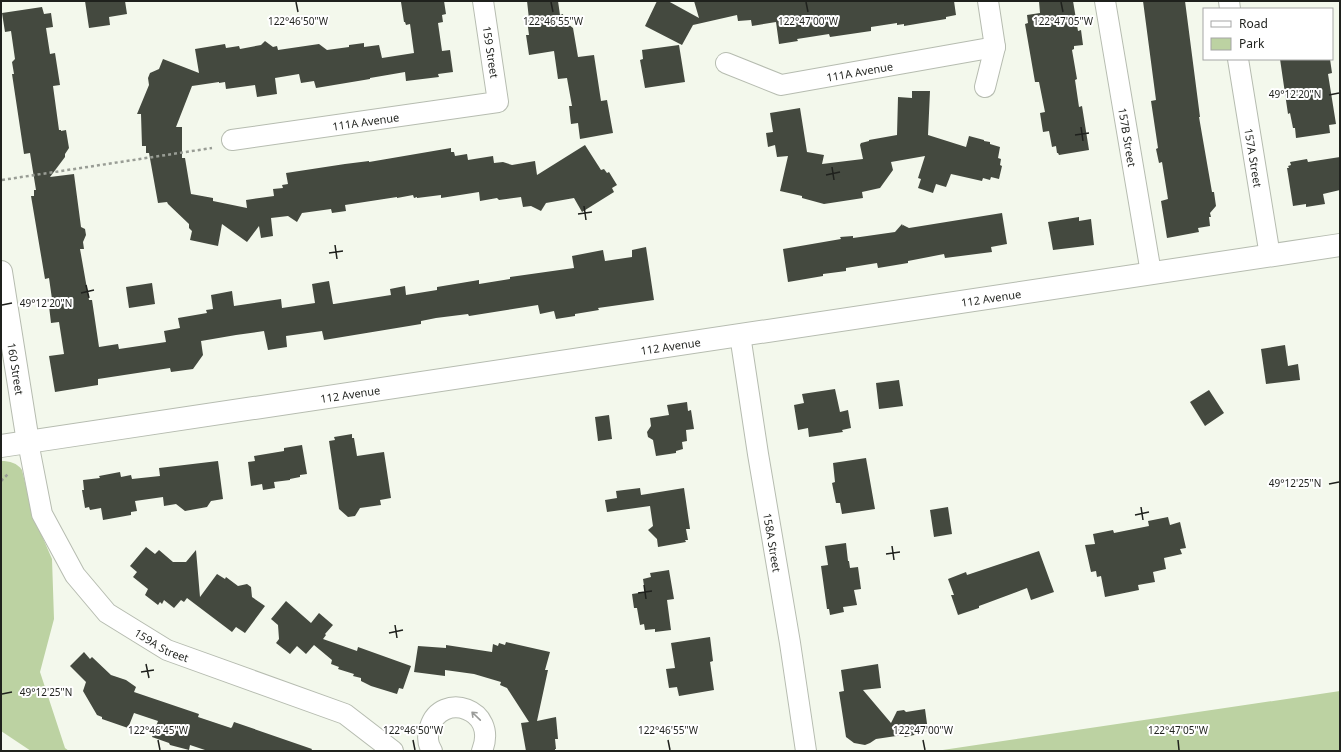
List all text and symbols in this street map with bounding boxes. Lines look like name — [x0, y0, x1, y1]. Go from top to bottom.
legend — [1203, 8, 1333, 60]
text: 122°46'50"W — [268, 14, 329, 28]
text: 122°46'55"W — [523, 14, 584, 28]
text: 122°47'00"W — [778, 14, 839, 28]
text: 122°47'05"W — [1033, 14, 1094, 28]
text: Road — [1239, 15, 1268, 32]
street label: 159 Street — [479, 25, 503, 79]
text: Park — [1239, 35, 1265, 52]
street label: 111A Avenue — [825, 58, 894, 84]
text: 49°12'20"N — [1269, 87, 1321, 101]
street label: 157B Street — [1116, 106, 1140, 168]
street label: 111A Avenue — [331, 109, 400, 133]
street label: 157A Street — [1242, 127, 1266, 188]
street label: 112 Avenue — [960, 285, 1022, 309]
text: 49°12'20"N — [20, 296, 72, 310]
street label: 112 Avenue — [639, 334, 702, 357]
street label: 160 Street — [5, 342, 28, 396]
street label: 112 Avenue — [319, 382, 381, 406]
text: 49°12'25"N — [1269, 476, 1321, 490]
street label: 158A Street — [761, 512, 785, 573]
street label: 159A Street — [132, 624, 191, 665]
text: 49°12'25"N — [20, 685, 72, 699]
one-way arrow — [471, 711, 481, 721]
text: 122°46'45"W — [128, 723, 189, 737]
text: 122°46'50"W — [383, 723, 444, 737]
text: 122°46'55"W — [638, 723, 699, 737]
text: 122°47'00"W — [893, 723, 954, 737]
text: 122°47'05"W — [1148, 723, 1209, 737]

